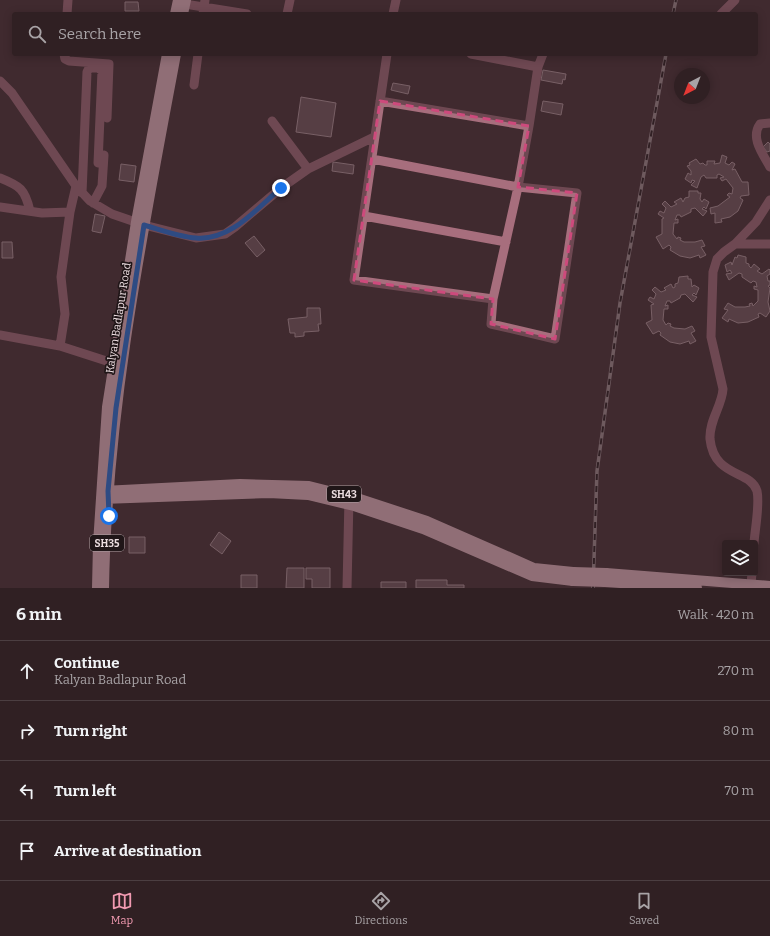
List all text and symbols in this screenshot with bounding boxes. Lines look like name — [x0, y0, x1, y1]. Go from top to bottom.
search box — [12, 12, 758, 56]
icon: search — [26, 23, 48, 45]
text: Search here — [58, 25, 141, 43]
north arrow — [674, 68, 710, 104]
route end — [272, 179, 290, 197]
street label: Kalyan Badlapur Road — [103, 261, 134, 374]
road number: SH43 — [327, 486, 361, 502]
route start — [100, 507, 118, 525]
road number: SH35 — [90, 535, 124, 551]
map controls — [722, 540, 758, 576]
button: layers — [722, 540, 758, 576]
text: 6 min — [16, 604, 62, 625]
text: Walk · 420 m — [678, 607, 754, 622]
text: Continue — [54, 654, 120, 672]
icon: ahead — [16, 660, 38, 682]
text: 270 m — [717, 663, 754, 678]
text: Kalyan Badlapur Road — [54, 672, 186, 687]
icon: right — [16, 720, 38, 742]
text: Turn right — [54, 722, 127, 740]
text: 80 m — [723, 723, 754, 738]
icon: left — [16, 780, 38, 802]
text: Turn left — [54, 782, 116, 800]
text: 70 m — [724, 783, 754, 798]
icon: arrive — [16, 840, 38, 862]
text: Arrive at destination — [54, 842, 201, 860]
tab: Map — [111, 890, 133, 927]
tab: Directions — [355, 890, 407, 927]
tab: Saved — [629, 890, 659, 927]

